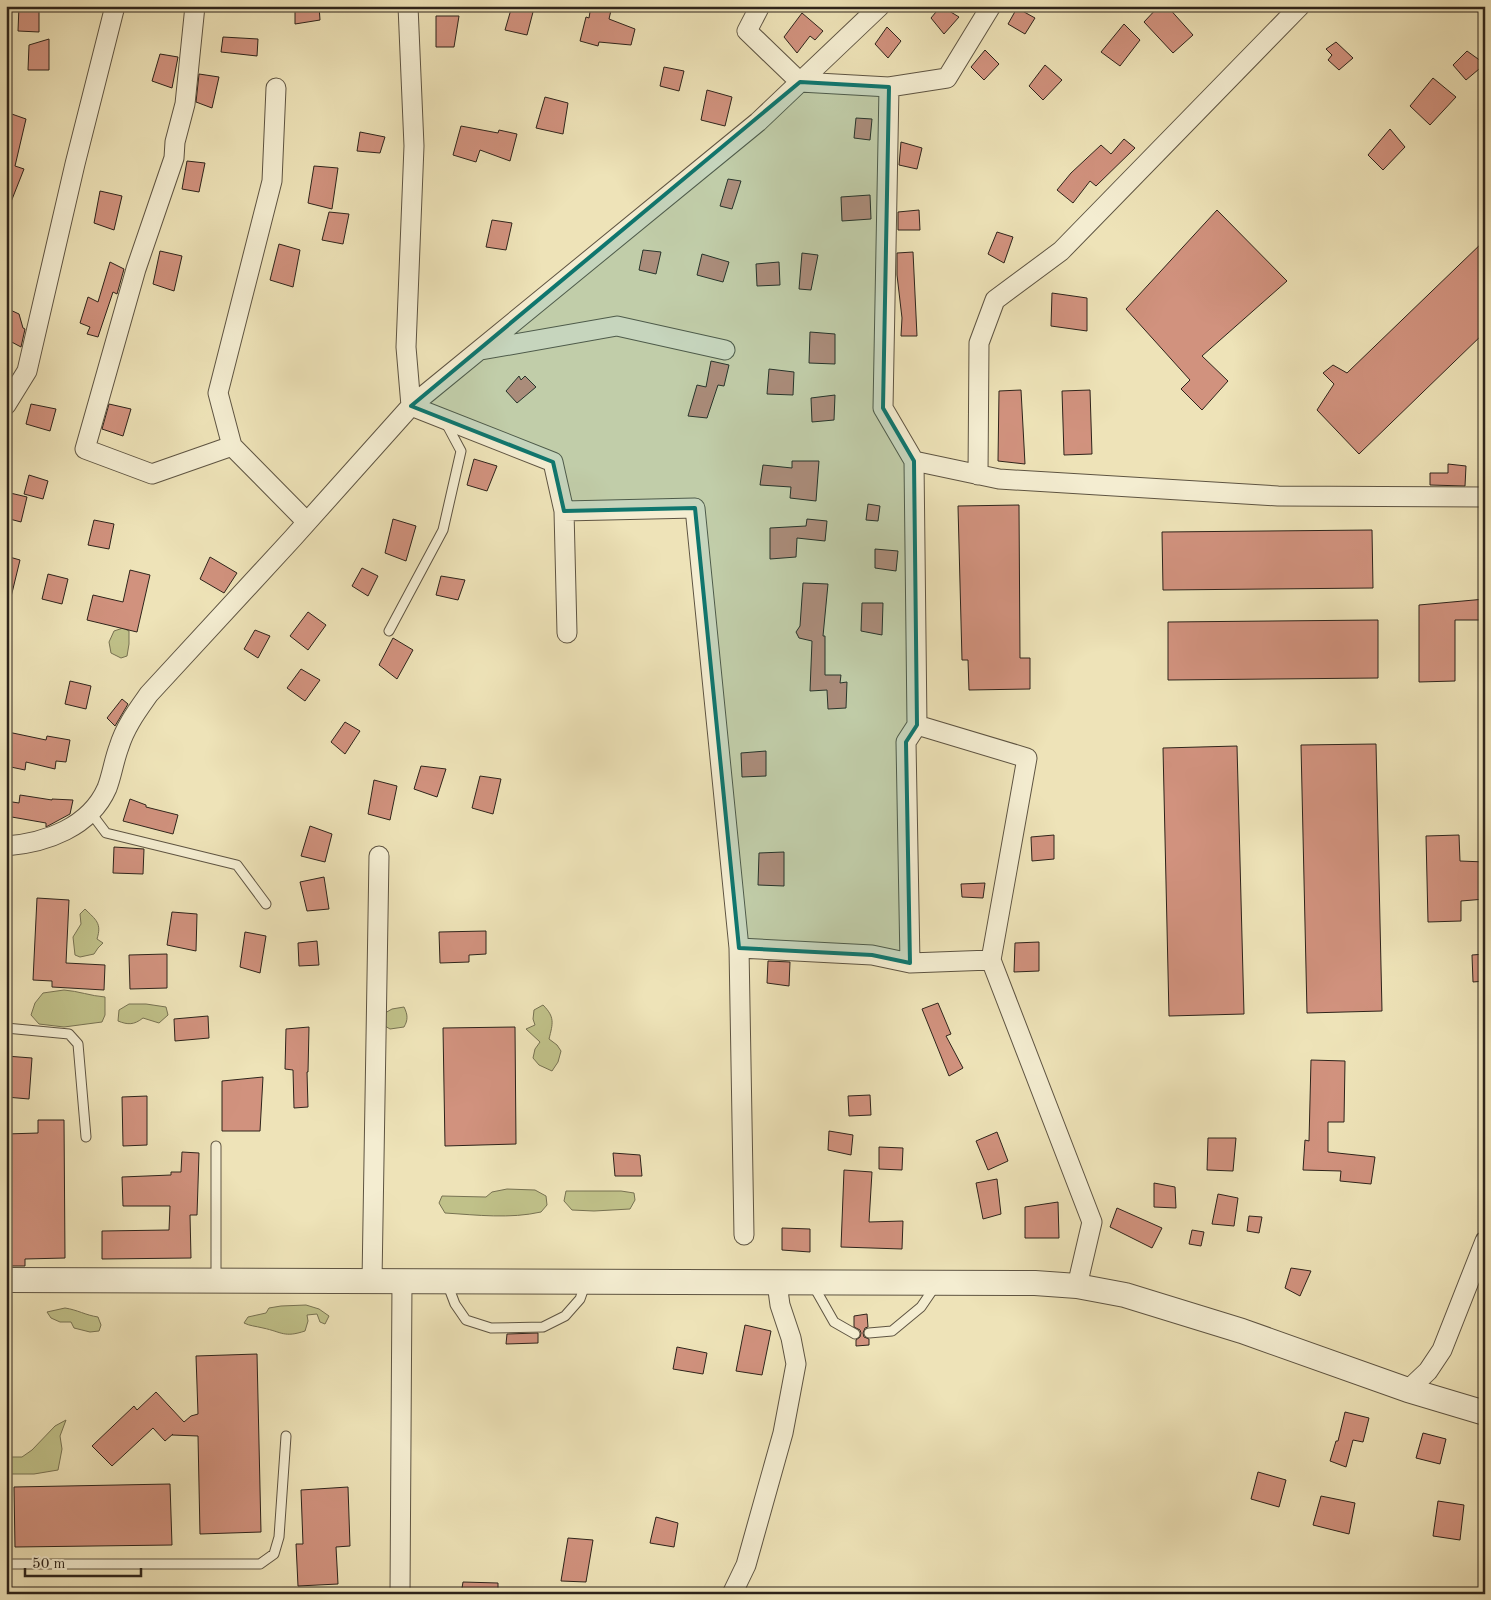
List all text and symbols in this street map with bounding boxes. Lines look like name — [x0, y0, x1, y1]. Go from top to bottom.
scale bar — [25, 1545, 141, 1577]
text: 50 m — [32, 1557, 66, 1572]

